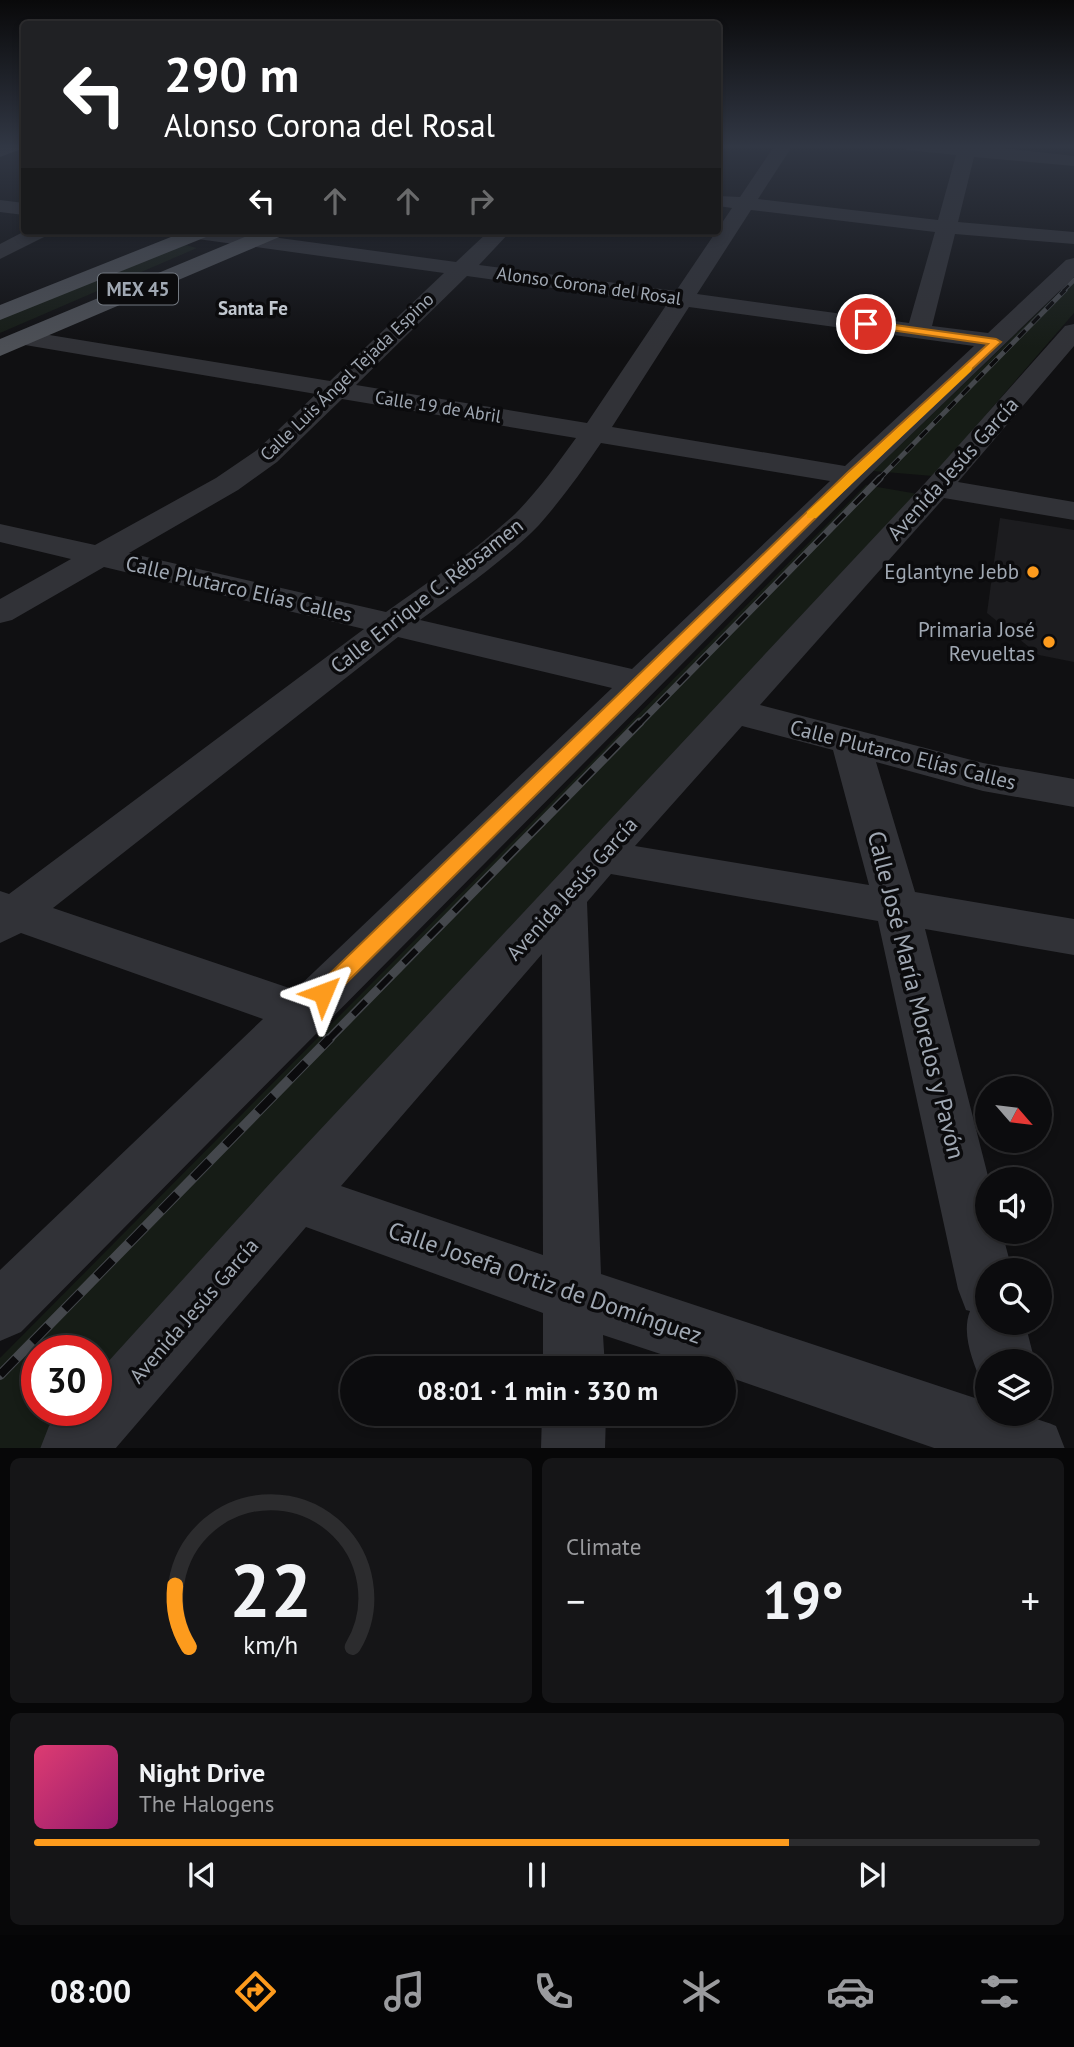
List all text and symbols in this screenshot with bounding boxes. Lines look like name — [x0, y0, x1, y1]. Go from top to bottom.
text: 290 m — [164, 42, 299, 106]
icon: left — [49, 49, 140, 140]
text: Alonso Corona del Rosal — [164, 104, 495, 146]
icon: left — [243, 182, 281, 220]
icon: ahead — [316, 182, 354, 220]
icon: ahead — [389, 182, 427, 220]
icon: right — [462, 182, 500, 220]
street label: Alonso Corona del Rosal — [495, 261, 684, 310]
road number: MEX 45 — [98, 274, 178, 304]
street label: Calle Luis Ángel Tejada Espino — [255, 288, 438, 466]
pin — [836, 294, 896, 354]
district label: Santa Fe — [218, 296, 288, 320]
icon: arrive — [847, 305, 885, 343]
street label: Calle 19 de Abril — [373, 385, 503, 428]
street label: Avenida Jesús García — [881, 391, 1024, 546]
street label: Calle Enrique C. Rébsamen — [325, 512, 529, 679]
street label: Calle Plutarco Elías Calles — [123, 549, 355, 628]
place label: Eglantyne Jebb — [884, 558, 1019, 585]
marker: Eglantyne Jebb — [1025, 564, 1041, 580]
place label: Primaria José Revueltas — [918, 616, 1035, 667]
marker: Primaria José Revueltas — [1041, 634, 1057, 650]
street label: Calle Plutarco Elías Calles — [787, 713, 1019, 796]
street label: Avenida Jesús García — [500, 811, 643, 966]
street label: Calle José María Morelos y Pavón — [861, 828, 972, 1162]
position arrow — [286, 956, 360, 1030]
north arrow — [975, 1076, 1052, 1153]
map controls — [975, 1076, 1052, 1426]
button: sound — [975, 1167, 1052, 1244]
street label: Calle Josefa Ortiz de Domínguez — [384, 1214, 706, 1351]
street label: Avenida Jesús García — [123, 1232, 264, 1389]
button: search — [975, 1258, 1052, 1335]
speed limit sign: 30 — [21, 1335, 112, 1426]
button: layers — [975, 1349, 1052, 1426]
text: 08:01 · 1 min · 330 m — [418, 1374, 658, 1407]
text: Climate — [566, 1532, 641, 1561]
text: 22 — [230, 1543, 312, 1637]
text: 19° — [762, 1566, 844, 1633]
text: − — [566, 1576, 585, 1625]
text: + — [1021, 1576, 1040, 1625]
text: km/h — [244, 1628, 298, 1660]
text: Night Drive — [139, 1756, 265, 1789]
text: The Halogens — [139, 1789, 274, 1818]
icon: previous — [183, 1856, 221, 1894]
icon: pause — [518, 1856, 556, 1894]
icon: next — [853, 1856, 891, 1894]
icon: directions — [231, 1967, 280, 2016]
icon: music — [380, 1967, 429, 2016]
icon: phone — [529, 1967, 578, 2016]
icon: climate — [677, 1967, 726, 2016]
icon: car — [826, 1967, 875, 2016]
icon: filters — [975, 1967, 1024, 2016]
text: 08:00 — [50, 1970, 131, 2012]

